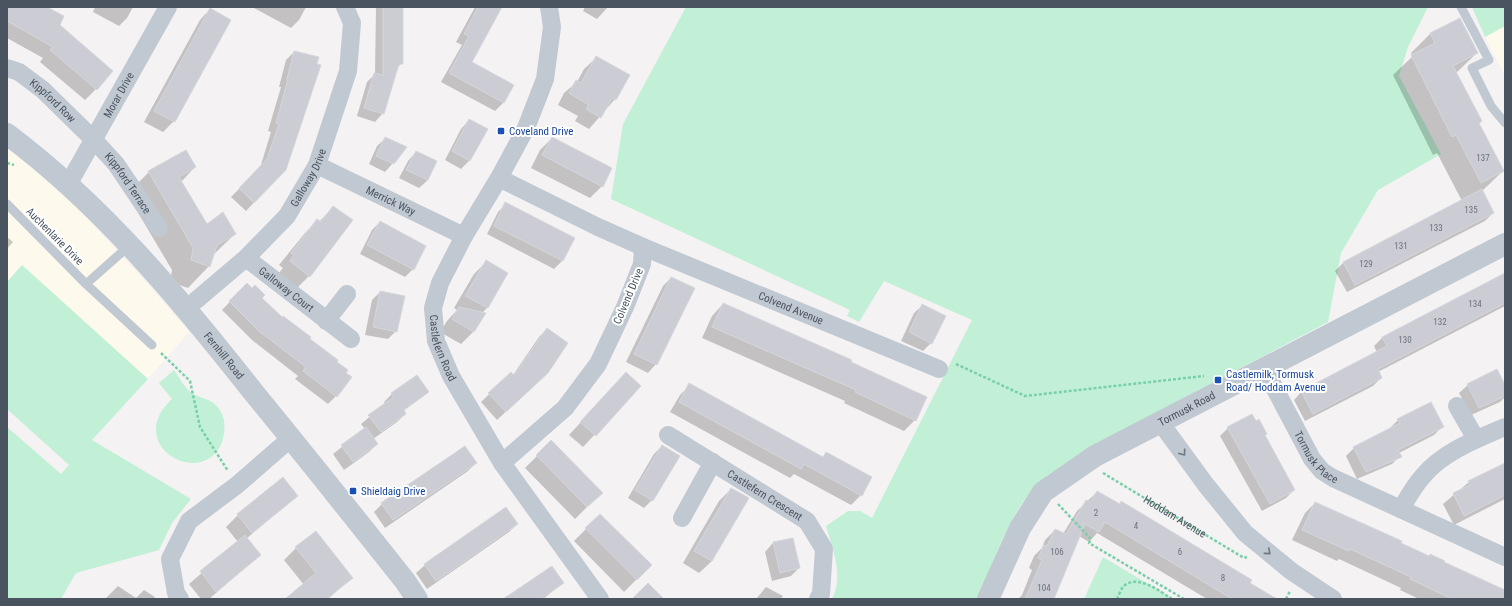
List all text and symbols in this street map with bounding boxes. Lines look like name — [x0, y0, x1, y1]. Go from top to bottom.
street label: Morar Drive — [101, 70, 137, 120]
street label: Kippford Row — [27, 76, 78, 125]
place label: Coveland Drive — [509, 125, 574, 138]
marker: Coveland Drive — [496, 126, 506, 136]
street label: Galloway Drive — [288, 147, 329, 209]
street label: Kippford Terrace — [102, 150, 153, 216]
house number: 137 — [1476, 153, 1490, 163]
street label: Merrick Way — [364, 184, 418, 219]
street label: Auchenlarie Drive — [23, 205, 86, 268]
house number: 135 — [1464, 205, 1478, 215]
house number: 133 — [1429, 223, 1443, 233]
house number: 131 — [1394, 241, 1408, 251]
house number: 129 — [1359, 259, 1373, 269]
street label: Galloway Court — [256, 264, 316, 315]
street label: Colvend Drive — [611, 266, 646, 326]
street label: Colvend Avenue — [756, 289, 825, 328]
house number: 134 — [1468, 299, 1482, 309]
street label: Castlefern Road — [427, 314, 459, 384]
house number: 132 — [1433, 317, 1447, 327]
street label: Fernhill Road — [201, 330, 247, 382]
house number: 130 — [1398, 335, 1412, 345]
place label: Castlemilk, Tormusk Road/ Hoddam Avenue — [1226, 368, 1326, 394]
marker: Castlemilk, Tormusk Road/ Hoddam Avenue — [1213, 375, 1223, 385]
street label: Tormusk Road — [1156, 389, 1218, 429]
street label: Tormusk Place — [1291, 429, 1340, 486]
one-way arrow — [1178, 449, 1185, 456]
street label: Castlefern Crescent — [725, 467, 805, 523]
place label: Shieldaig Drive — [361, 485, 425, 498]
marker: Shieldaig Drive — [348, 486, 358, 496]
street label: Hoddam Avenue — [1141, 493, 1208, 541]
house number: 2 — [1094, 508, 1099, 518]
house number: 4 — [1134, 521, 1139, 531]
house number: 106 — [1050, 547, 1064, 557]
house number: 6 — [1178, 547, 1182, 557]
one-way arrow — [1263, 547, 1270, 554]
house number: 8 — [1221, 573, 1225, 583]
house number: 104 — [1037, 583, 1051, 593]

